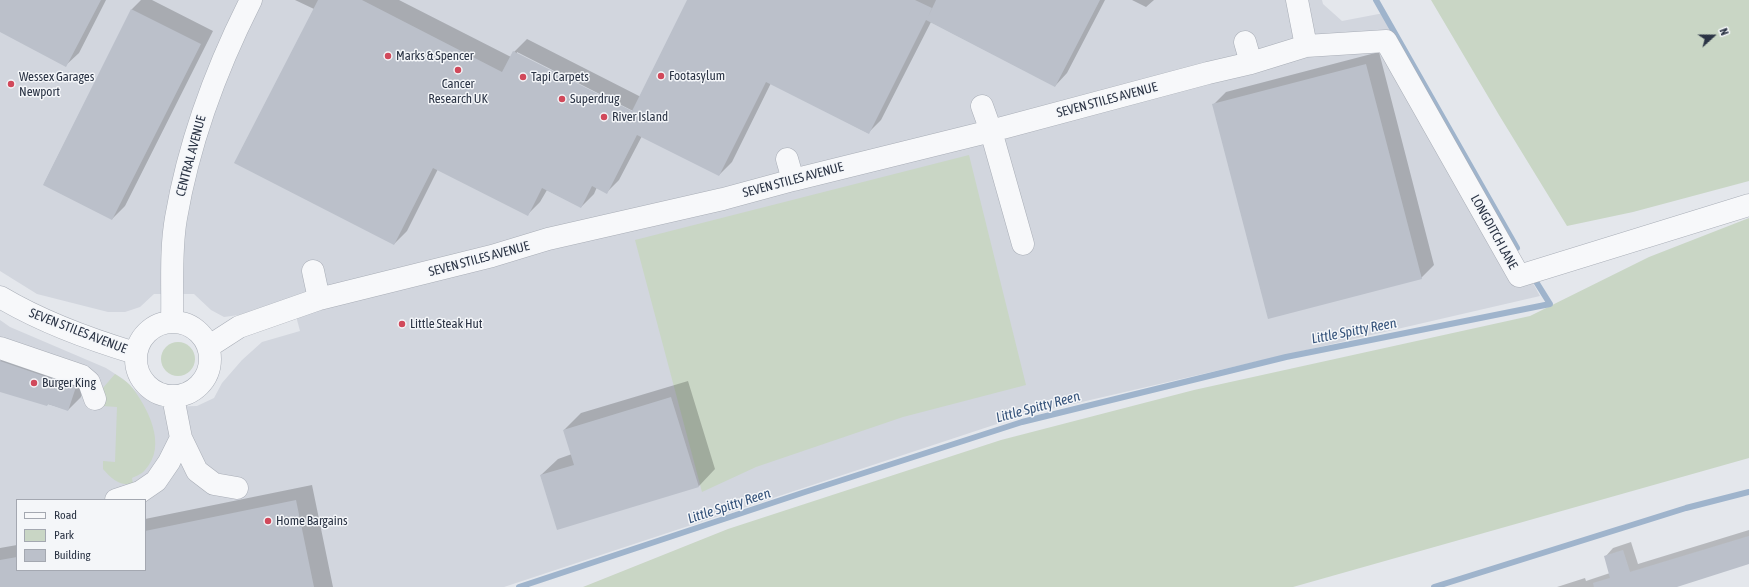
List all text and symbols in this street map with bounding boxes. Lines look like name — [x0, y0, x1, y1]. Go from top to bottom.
north arrow — [1693, 16, 1733, 56]
text: N — [1717, 27, 1731, 37]
place label: Marks & Spencer — [396, 48, 474, 64]
marker: Marks & Spencer — [383, 51, 393, 61]
marker: Cancer Research UK — [453, 65, 463, 75]
place label: Footasylum — [669, 68, 725, 84]
place label: Wessex Garages Newport — [19, 69, 94, 100]
place label: Tapi Carpets — [531, 69, 589, 85]
marker: Footasylum — [656, 71, 666, 81]
marker: Tapi Carpets — [518, 72, 528, 82]
place label: Cancer Research UK — [428, 76, 488, 107]
marker: Wessex Garages Newport — [6, 79, 16, 89]
street label: SEVEN STILES AVENUE — [1055, 79, 1159, 121]
place label: Superdrug — [570, 91, 620, 107]
marker: Superdrug — [557, 94, 567, 104]
place label: River Island — [612, 109, 668, 125]
marker: River Island — [599, 112, 609, 122]
street label: CENTRAL AVENUE — [173, 114, 209, 198]
street label: SEVEN STILES AVENUE — [741, 159, 845, 201]
street label: LONGDITCH LANE — [1467, 192, 1521, 272]
street label: SEVEN STILES AVENUE — [427, 238, 531, 280]
street label: SEVEN STILES AVENUE — [27, 305, 129, 357]
water label: Little Spitty Reen — [1310, 315, 1398, 347]
place label: Little Steak Hut — [410, 316, 483, 332]
marker: Little Steak Hut — [397, 319, 407, 329]
place label: Burger King — [42, 375, 96, 391]
marker: Burger King — [29, 378, 39, 388]
water label: Little Spitty Reen — [994, 388, 1082, 426]
water label: Little Spitty Reen — [685, 485, 773, 527]
legend — [16, 499, 146, 571]
text: Road — [54, 508, 77, 522]
place label: Home Bargains — [276, 513, 348, 529]
marker: Home Bargains — [263, 516, 273, 526]
text: Park — [54, 528, 74, 542]
text: Building — [54, 548, 91, 562]

